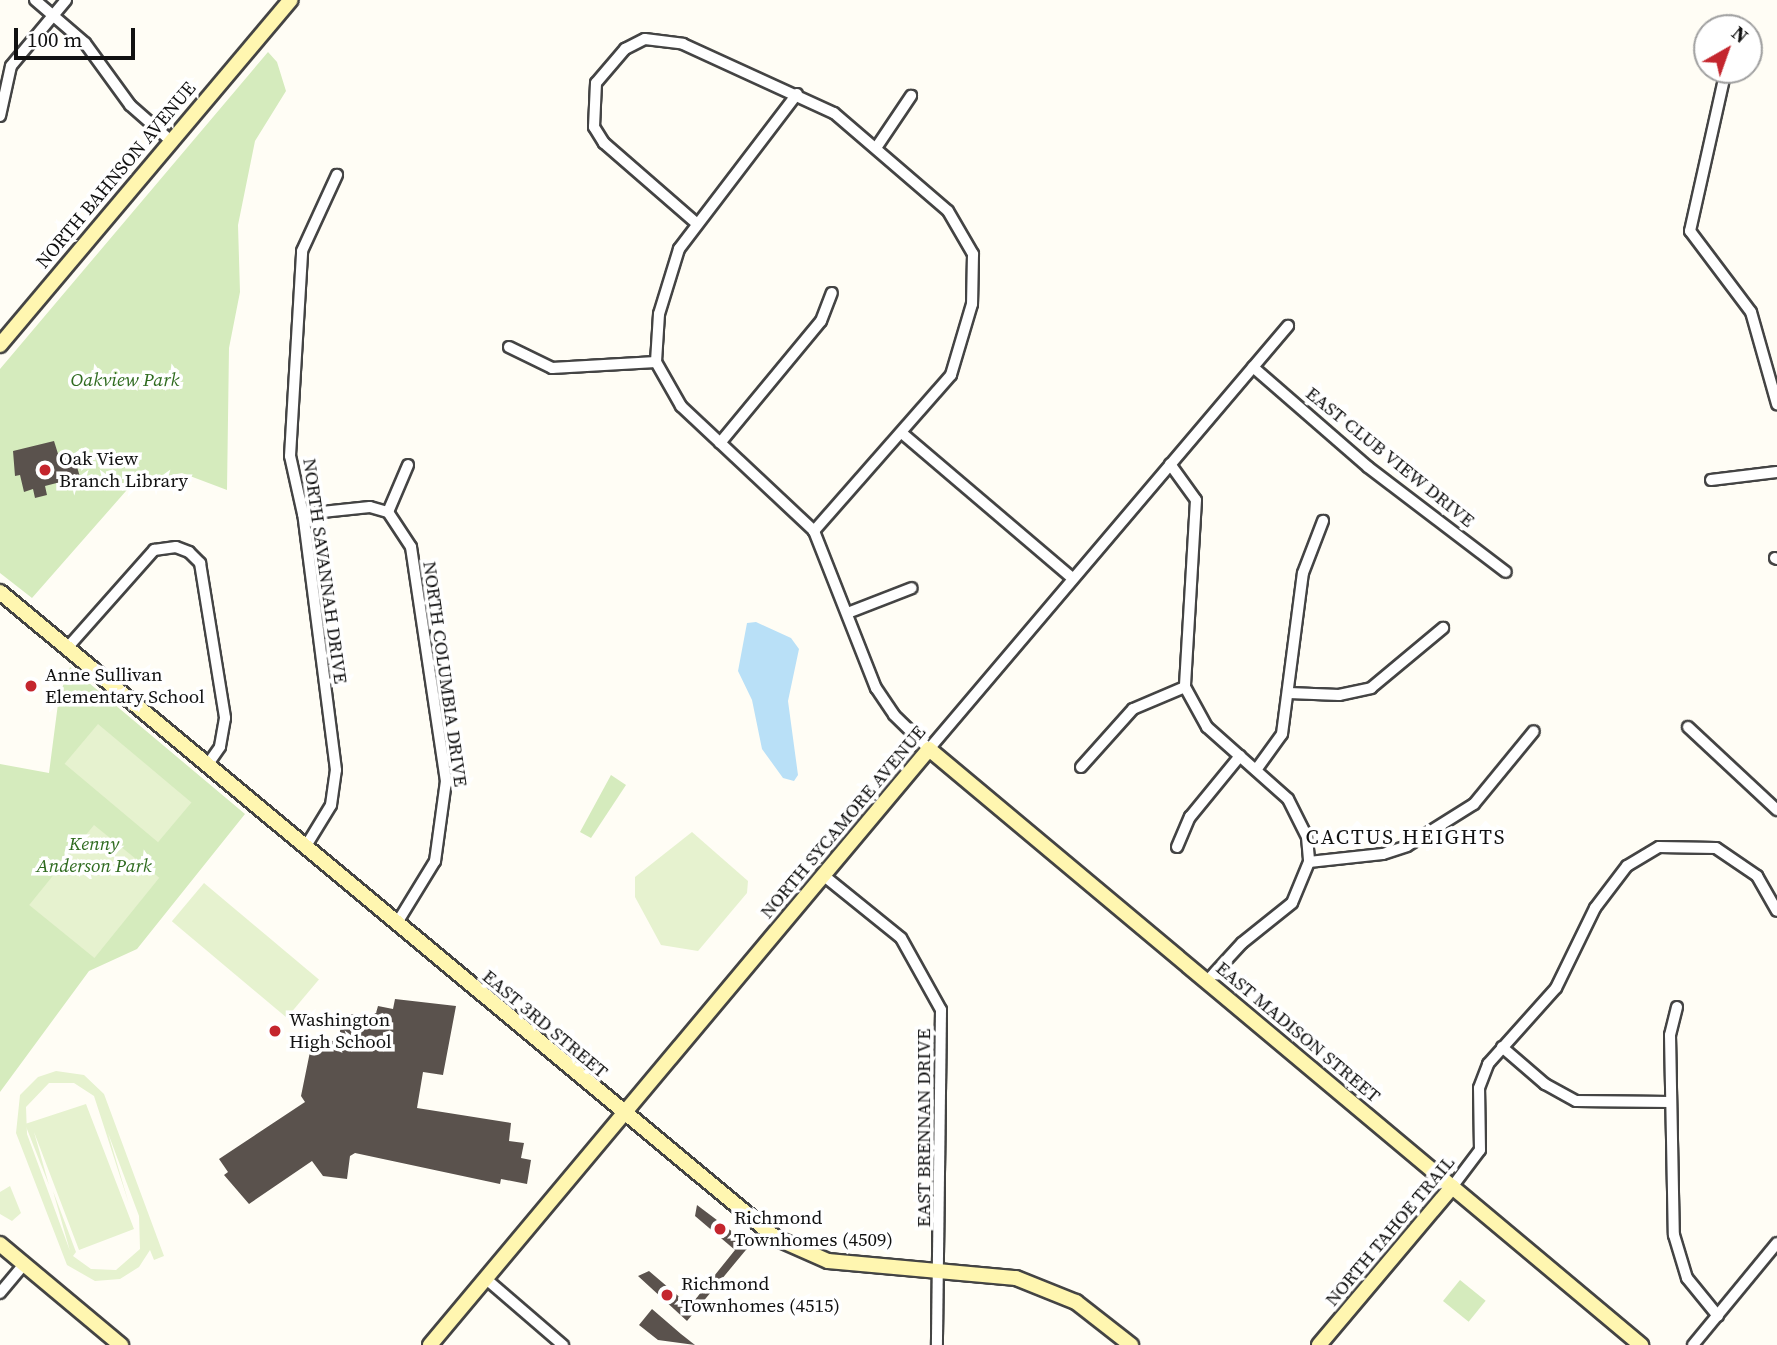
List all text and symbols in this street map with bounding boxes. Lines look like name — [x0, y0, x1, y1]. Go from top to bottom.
scale bar — [18, 14, 138, 58]
north arrow — [1693, 14, 1763, 84]
text: N — [1727, 20, 1754, 49]
text: 100 m — [27, 25, 82, 54]
street label: NORTH BAHNSON AVENUE — [31, 77, 201, 273]
park label: Oakview Park — [71, 369, 179, 391]
street label: EAST CLUB VIEW DRIVE — [1300, 381, 1480, 533]
place label: Oak View Branch Library — [59, 448, 188, 492]
street label: NORTH SAVANNAH DRIVE — [298, 457, 352, 685]
marker: Oak View Branch Library — [37, 462, 53, 478]
street label: NORTH COLUMBIA DRIVE — [418, 560, 472, 788]
place label: Anne Sullivan Elementary School — [45, 664, 205, 708]
marker: Anne Sullivan Elementary School — [23, 678, 39, 694]
street label: NORTH SYCAMORE AVENUE — [756, 721, 930, 923]
district label: CACTUS HEIGHTS — [1307, 824, 1505, 850]
park label: Kenny Anderson Park — [36, 833, 152, 877]
street label: EAST MADISON STREET — [1211, 956, 1385, 1108]
street label: EAST 3RD STREET — [478, 965, 612, 1083]
place label: Washington High School — [289, 1009, 392, 1053]
marker: Washington High School — [267, 1023, 283, 1039]
street label: EAST BRENNAN DRIVE — [913, 1028, 935, 1228]
street label: NORTH TAHOE TRAIL — [1320, 1151, 1460, 1311]
place label: Richmond Townhomes (4509) — [734, 1207, 893, 1251]
marker: Richmond Townhomes (4509) — [712, 1221, 728, 1237]
place label: Richmond Townhomes (4515) — [681, 1273, 840, 1317]
marker: Richmond Townhomes (4515) — [659, 1287, 675, 1303]

